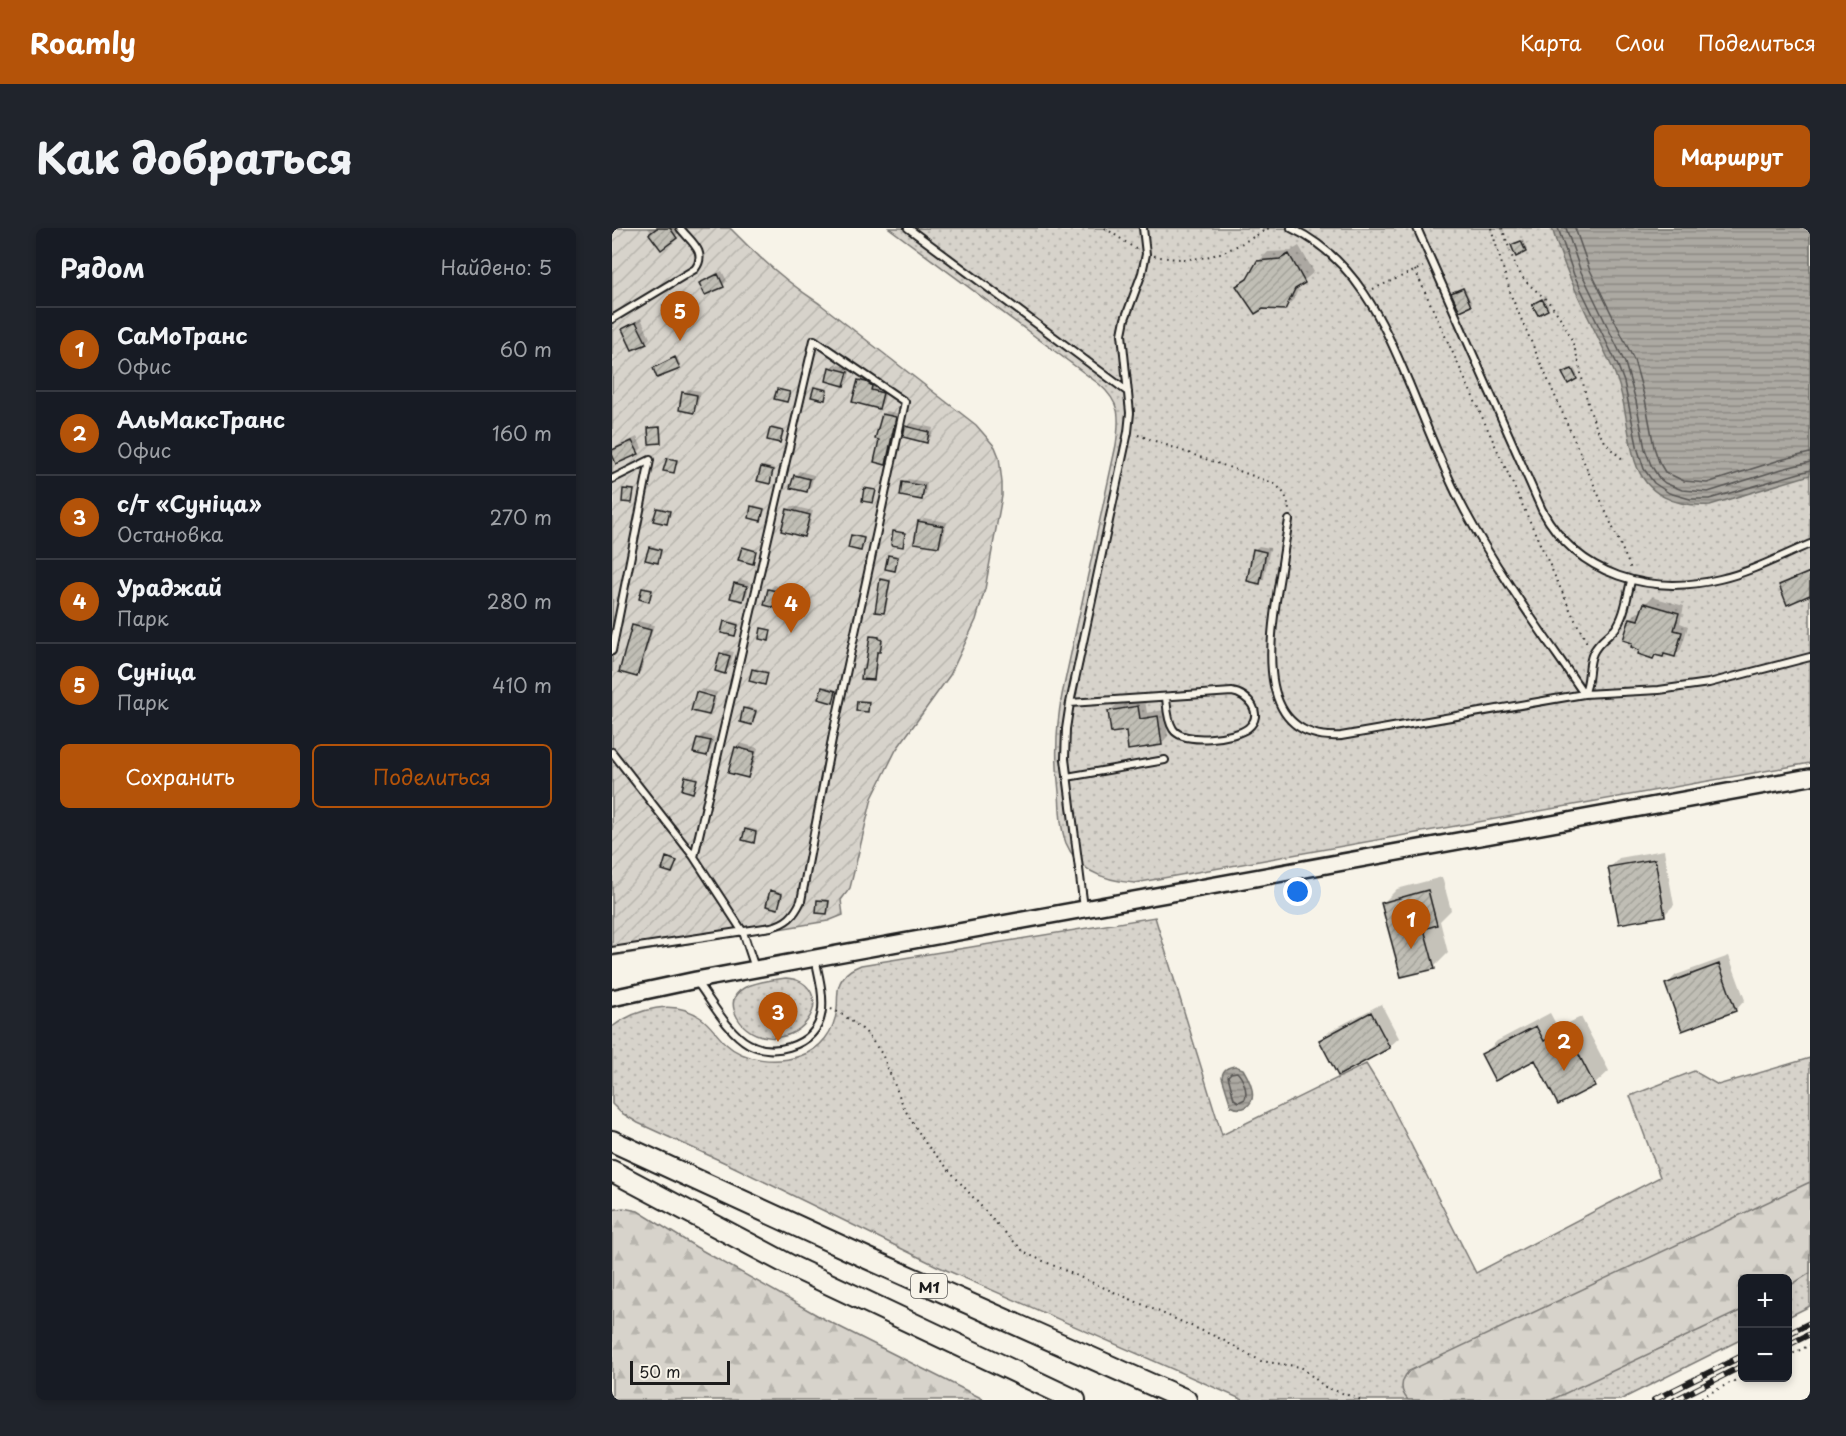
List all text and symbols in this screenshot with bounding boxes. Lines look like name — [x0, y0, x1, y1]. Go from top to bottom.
text: Roamly — [30, 21, 136, 64]
text: Карта — [1520, 26, 1582, 58]
text: Слои — [1615, 26, 1665, 58]
text: Поделиться — [1698, 26, 1816, 58]
text: Как добраться — [36, 125, 353, 188]
button: Маршрут — [1654, 125, 1810, 187]
text: Рядом — [60, 248, 145, 287]
text: Найдено: 5 — [441, 252, 552, 282]
pin: 5 — [660, 291, 700, 341]
text: СаМоТранс — [117, 318, 248, 351]
text: 1 — [75, 334, 84, 364]
text: 60 m — [500, 334, 552, 364]
text: Офис — [117, 351, 171, 381]
text: АльМаксТранс — [117, 402, 285, 435]
text: 2 — [72, 418, 87, 448]
text: 160 m — [492, 418, 552, 448]
text: Офис — [117, 435, 171, 465]
text: с/т «Суніца» — [117, 486, 262, 519]
text: 3 — [73, 502, 86, 532]
text: 270 m — [489, 502, 552, 532]
text: Остановка — [117, 519, 223, 549]
text: Ураджай — [117, 570, 222, 603]
pin: 4 — [772, 584, 810, 633]
text: 4 — [73, 586, 86, 616]
text: 280 m — [487, 586, 552, 616]
text: Парк — [117, 603, 169, 633]
text: Суніца — [117, 654, 196, 687]
text: 5 — [73, 670, 86, 700]
text: 410 m — [492, 670, 552, 700]
text: Парк — [117, 687, 169, 717]
button: Сохранить — [60, 744, 300, 808]
button: Поделиться — [312, 744, 552, 808]
your location — [1283, 877, 1312, 906]
pin: 1 — [1392, 900, 1430, 949]
pin: 3 — [758, 992, 798, 1042]
pin: 2 — [1544, 1022, 1584, 1071]
road number: М1 — [911, 1274, 947, 1298]
map controls — [1738, 1274, 1792, 1382]
button: + — [1738, 1274, 1792, 1328]
button: − — [1738, 1328, 1792, 1382]
scale bar — [630, 1358, 730, 1386]
text: 50 m — [639, 1359, 680, 1383]

